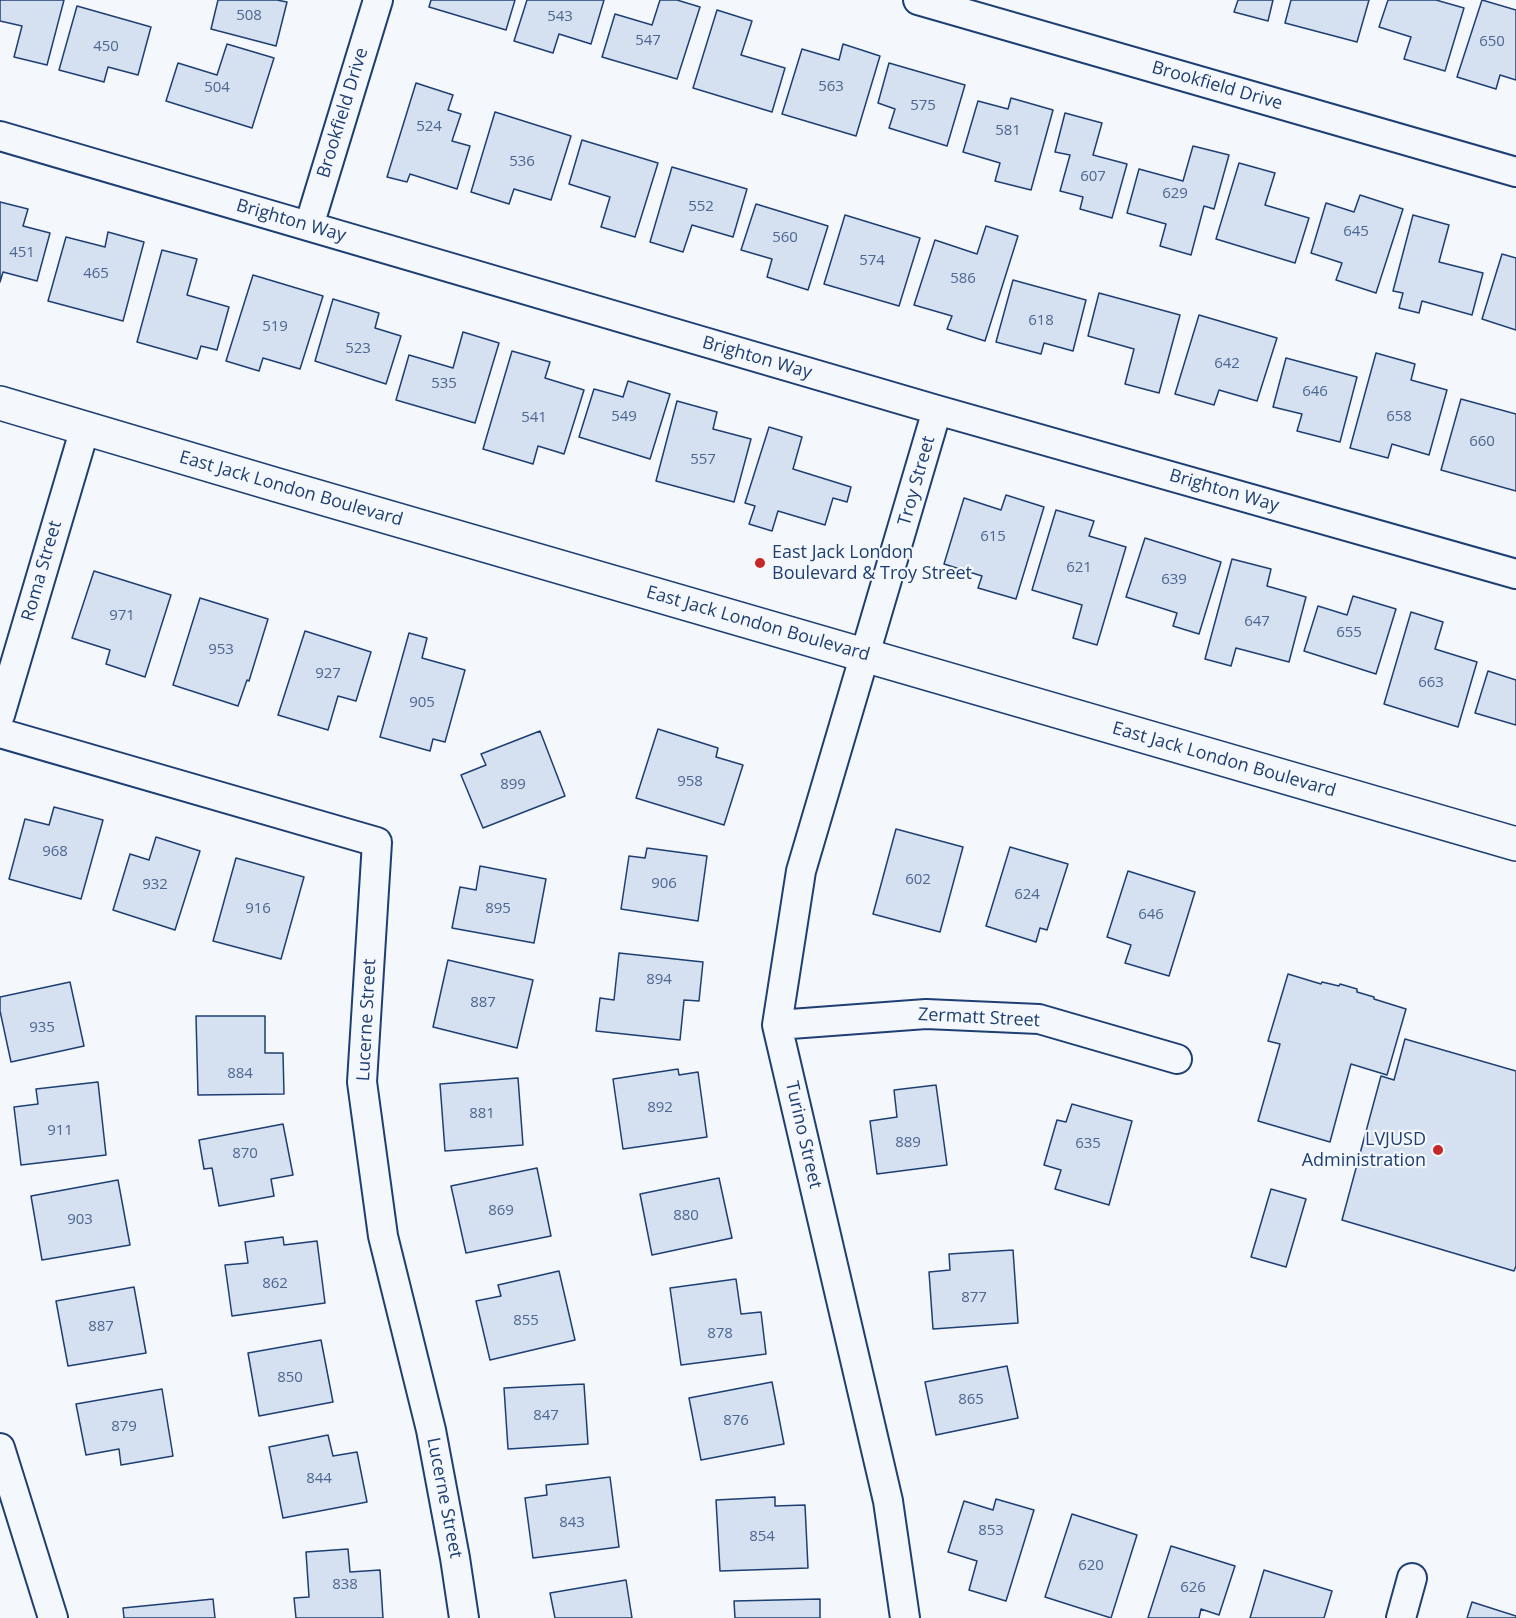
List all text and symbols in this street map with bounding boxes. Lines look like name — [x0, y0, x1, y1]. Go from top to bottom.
house number: 508 — [236, 7, 262, 25]
house number: 543 — [547, 8, 573, 26]
house number: 547 — [635, 32, 661, 50]
house number: 650 — [1479, 33, 1505, 51]
house number: 450 — [93, 38, 119, 56]
street label: Brookfield Drive — [313, 45, 373, 181]
street label: Brookfield Drive — [1149, 57, 1285, 115]
house number: 563 — [818, 78, 844, 96]
house number: 504 — [204, 79, 230, 97]
house number: 575 — [910, 97, 936, 115]
house number: 524 — [416, 118, 442, 136]
house number: 581 — [995, 122, 1021, 140]
house number: 536 — [509, 153, 535, 171]
house number: 607 — [1080, 168, 1106, 186]
house number: 629 — [1162, 185, 1188, 203]
street label: Brighton Way — [234, 195, 348, 247]
house number: 552 — [688, 198, 714, 216]
house number: 645 — [1343, 223, 1369, 241]
house number: 560 — [772, 229, 798, 247]
house number: 451 — [9, 244, 35, 262]
house number: 574 — [859, 252, 885, 270]
house number: 465 — [83, 265, 109, 283]
house number: 586 — [950, 270, 976, 288]
house number: 618 — [1028, 312, 1054, 330]
house number: 519 — [262, 318, 288, 336]
street label: Brighton Way — [700, 332, 814, 384]
house number: 523 — [345, 340, 371, 358]
house number: 642 — [1214, 355, 1240, 373]
house number: 535 — [431, 375, 457, 393]
house number: 646 — [1302, 383, 1328, 401]
house number: 549 — [611, 408, 637, 426]
house number: 658 — [1386, 408, 1412, 426]
house number: 541 — [521, 409, 547, 427]
house number: 660 — [1469, 433, 1495, 451]
street label: Troy Street — [894, 434, 940, 528]
street label: East Jack London Boulevard — [177, 447, 405, 531]
house number: 557 — [690, 451, 716, 469]
street label: Brighton Way — [1167, 465, 1281, 517]
street label: Roma Street — [17, 518, 67, 624]
house number: 615 — [980, 528, 1006, 546]
place label: East Jack London Boulevard & Troy Street — [772, 542, 972, 584]
marker: East Jack London Boulevard & Troy Street — [753, 556, 767, 570]
house number: 621 — [1066, 559, 1092, 577]
house number: 639 — [1161, 571, 1187, 589]
street label: East Jack London Boulevard — [644, 582, 872, 666]
house number: 971 — [109, 607, 135, 625]
house number: 647 — [1244, 613, 1270, 631]
house number: 655 — [1336, 624, 1362, 642]
house number: 953 — [208, 641, 234, 659]
house number: 927 — [315, 665, 341, 683]
house number: 663 — [1418, 674, 1444, 692]
house number: 905 — [409, 694, 435, 712]
street label: East Jack London Boulevard — [1110, 718, 1338, 802]
house number: 958 — [677, 773, 703, 791]
house number: 899 — [500, 776, 526, 794]
house number: 968 — [42, 843, 68, 861]
house number: 602 — [905, 871, 931, 889]
house number: 906 — [651, 875, 677, 893]
house number: 932 — [142, 876, 168, 894]
house number: 624 — [1014, 886, 1040, 904]
house number: 916 — [245, 900, 271, 918]
house number: 895 — [485, 900, 511, 918]
house number: 646 — [1138, 906, 1164, 924]
street label: Lucerne Street — [353, 958, 381, 1082]
house number: 894 — [646, 971, 672, 989]
house number: 887 — [470, 994, 496, 1012]
street label: Zermatt Street — [917, 1004, 1041, 1032]
house number: 935 — [29, 1019, 55, 1037]
house number: 884 — [227, 1065, 253, 1083]
street label: Turino Street — [780, 1079, 826, 1191]
house number: 892 — [647, 1099, 673, 1117]
house number: 881 — [469, 1105, 495, 1123]
house number: 911 — [47, 1122, 73, 1140]
place label: LVJUSD Administration — [1302, 1129, 1426, 1172]
house number: 889 — [895, 1134, 921, 1152]
house number: 635 — [1075, 1135, 1101, 1153]
marker: LVJUSD Administration — [1431, 1143, 1445, 1157]
house number: 870 — [232, 1145, 258, 1163]
house number: 869 — [488, 1202, 514, 1220]
house number: 880 — [673, 1207, 699, 1225]
house number: 903 — [67, 1211, 93, 1229]
house number: 862 — [262, 1275, 288, 1293]
house number: 877 — [961, 1289, 987, 1307]
house number: 855 — [513, 1312, 539, 1330]
house number: 887 — [88, 1318, 114, 1336]
house number: 878 — [707, 1325, 733, 1343]
house number: 850 — [277, 1369, 303, 1387]
house number: 865 — [958, 1391, 984, 1409]
house number: 847 — [533, 1407, 559, 1425]
house number: 876 — [723, 1412, 749, 1430]
house number: 879 — [111, 1418, 137, 1436]
street label: Lucerne Street — [422, 1436, 466, 1560]
house number: 844 — [306, 1470, 332, 1488]
house number: 843 — [559, 1514, 585, 1532]
house number: 853 — [978, 1522, 1004, 1540]
house number: 854 — [749, 1528, 775, 1546]
house number: 620 — [1078, 1557, 1104, 1575]
house number: 838 — [332, 1576, 358, 1594]
house number: 626 — [1180, 1579, 1206, 1597]

